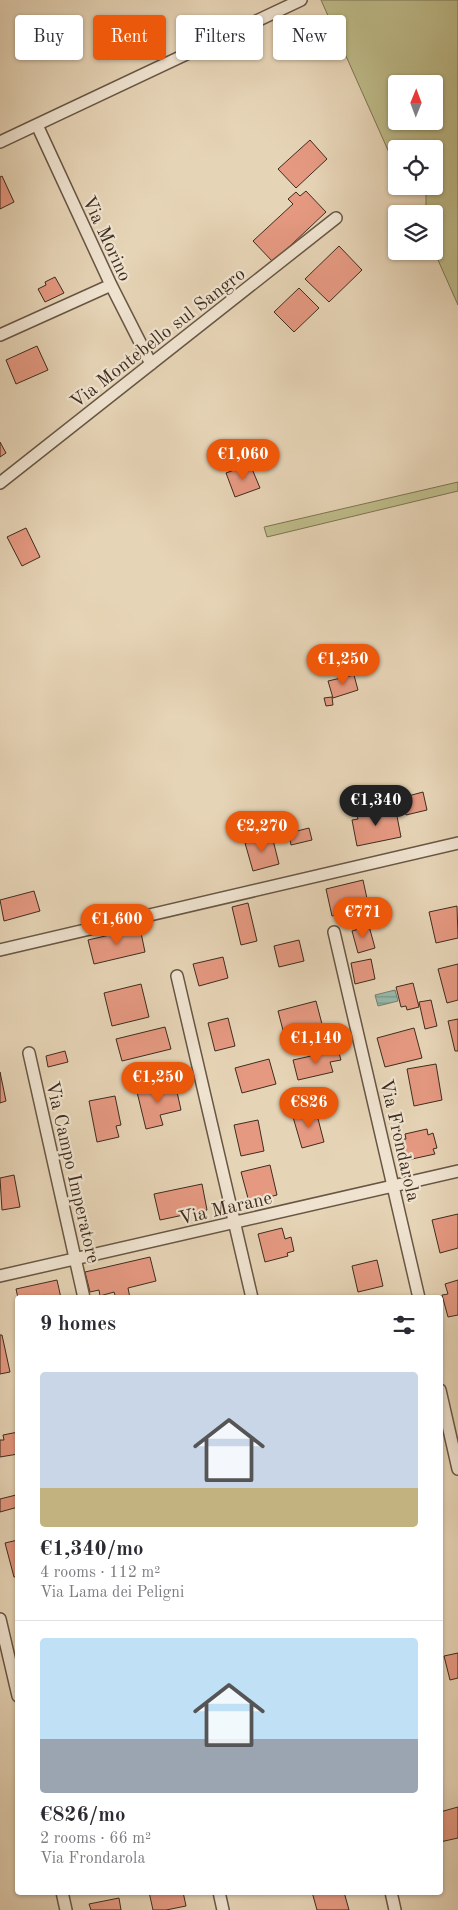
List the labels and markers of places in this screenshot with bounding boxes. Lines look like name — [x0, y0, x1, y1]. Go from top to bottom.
pin: €1,060 — [202, 438, 284, 481]
pin: €1,250 — [302, 644, 384, 686]
pin: €1,340 — [335, 784, 417, 827]
pin: €2,270 — [221, 810, 303, 853]
pin: €771 — [333, 896, 393, 939]
pin: €1,600 — [76, 904, 158, 946]
pin: €1,140 — [275, 1022, 357, 1065]
pin: €1,250 — [117, 1062, 199, 1104]
pin: €826 — [279, 1086, 339, 1129]

